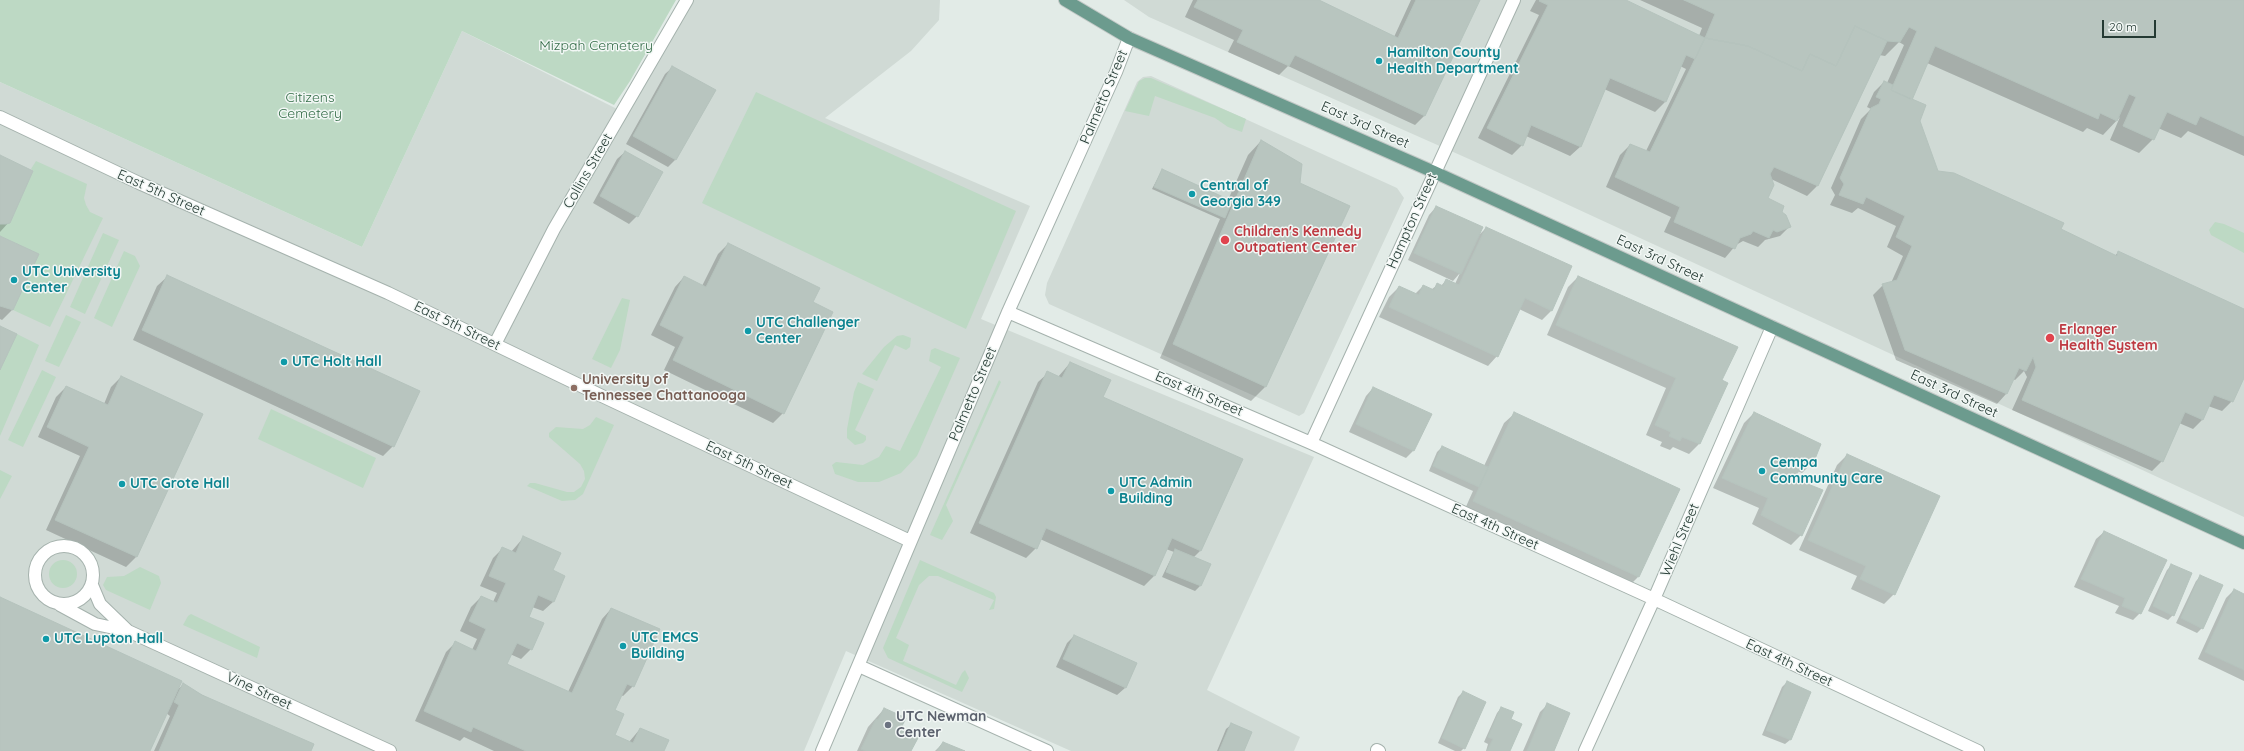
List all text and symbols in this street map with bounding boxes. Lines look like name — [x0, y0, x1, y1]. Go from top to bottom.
scale bar — [2104, 12, 2158, 38]
text: 20 m — [2109, 19, 2137, 34]
park label: Mizpah Cemetery — [539, 38, 653, 54]
place label: Hamilton County Health Department — [1387, 45, 1519, 78]
street label: Palmetto Street — [1077, 47, 1131, 147]
marker: Hamilton County Health Department — [1374, 56, 1384, 66]
park label: Citizens Cemetery — [278, 90, 342, 122]
street label: East 3rd Street — [1318, 98, 1412, 152]
street label: Collins Street — [560, 131, 616, 211]
street label: East 5th Street — [115, 166, 207, 220]
street label: Hampton Street — [1383, 170, 1441, 272]
place label: Central of Georgia 349 — [1200, 178, 1281, 210]
marker: Central of Georgia 349 — [1187, 189, 1197, 199]
place label: Children's Kennedy Outpatient Center — [1234, 224, 1362, 256]
street label: East 3rd Street — [1614, 231, 1706, 287]
marker: Children's Kennedy Outpatient Center — [1219, 234, 1231, 246]
place label: UTC University Center — [22, 264, 121, 296]
marker: UTC University Center — [9, 275, 19, 285]
street label: East 5th Street — [411, 298, 503, 354]
place label: UTC Challenger Center — [756, 315, 860, 348]
place label: Erlanger Health System — [2059, 322, 2158, 354]
marker: UTC Challenger Center — [743, 326, 753, 336]
marker: Erlanger Health System — [2044, 332, 2056, 344]
street label: Palmetto Street — [946, 344, 1000, 444]
place label: UTC Holt Hall — [292, 354, 382, 370]
marker: UTC Holt Hall — [279, 357, 289, 367]
street label: East 3rd Street — [1908, 366, 2000, 422]
street label: East 4th Street — [1153, 368, 1245, 420]
place label: University of Tennessee Chattanooga — [582, 372, 746, 404]
marker: University of Tennessee Chattanooga — [569, 383, 579, 393]
street label: East 5th Street — [703, 438, 795, 492]
place label: Cempa Community Care — [1770, 455, 1883, 488]
marker: Cempa Community Care — [1757, 466, 1767, 476]
place label: UTC Admin Building — [1119, 475, 1192, 508]
place label: UTC Grote Hall — [130, 476, 230, 492]
marker: UTC Grote Hall — [117, 479, 127, 489]
marker: UTC Admin Building — [1106, 486, 1116, 496]
street label: East 4th Street — [1449, 500, 1541, 554]
street label: Wiehl Street — [1657, 501, 1703, 579]
place label: UTC EMCS Building — [631, 630, 699, 662]
place label: UTC Lupton Hall — [54, 631, 163, 647]
marker: UTC Lupton Hall — [41, 634, 51, 644]
street label: East 4th Street — [1743, 636, 1835, 690]
marker: UTC EMCS Building — [618, 641, 628, 651]
street label: Vine Street — [224, 669, 294, 713]
place label: UTC Newman Center — [896, 709, 986, 742]
marker: UTC Newman Center — [883, 720, 893, 730]

